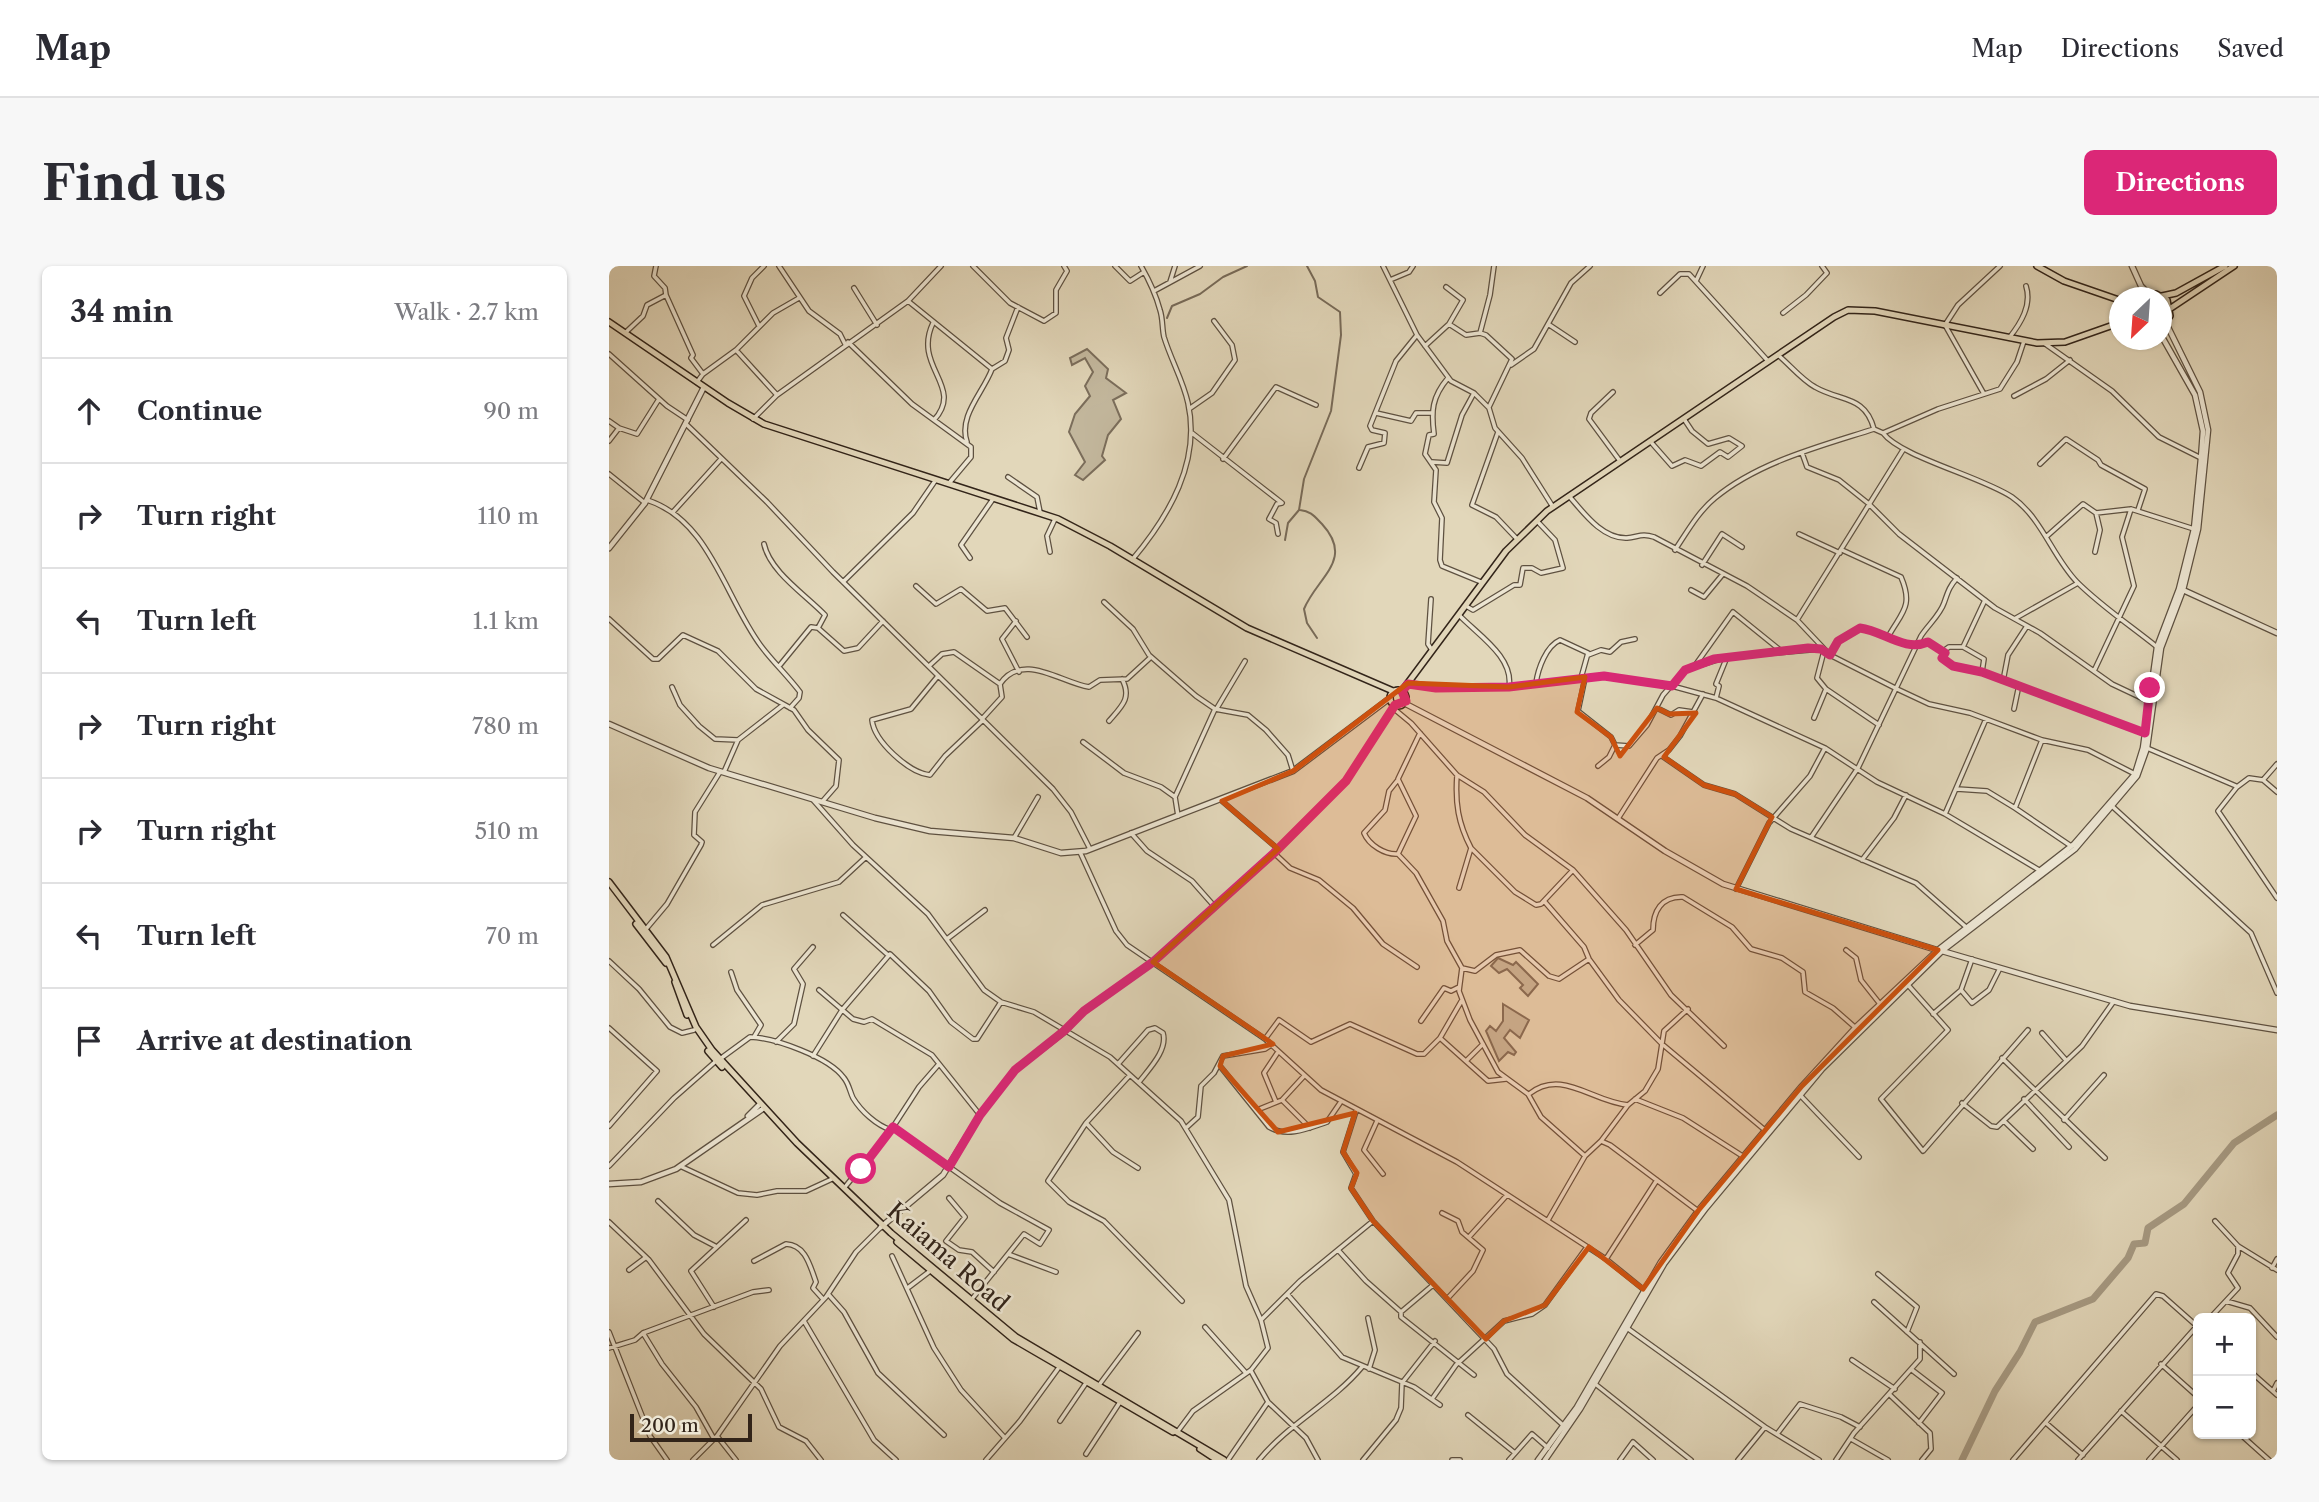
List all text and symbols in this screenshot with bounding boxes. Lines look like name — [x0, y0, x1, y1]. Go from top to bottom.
text: Map — [35, 28, 111, 69]
text: Map — [1971, 34, 2023, 63]
text: Directions — [2061, 34, 2179, 63]
text: Saved — [2217, 34, 2284, 63]
button: Directions — [2084, 150, 2277, 215]
text: Find us — [42, 152, 226, 213]
north arrow — [2109, 287, 2172, 350]
text: 34 min — [70, 293, 173, 330]
text: Walk · 2.7 km — [394, 298, 539, 326]
icon: ahead — [70, 392, 108, 430]
text: Continue — [137, 395, 262, 427]
text: 90 m — [483, 397, 539, 425]
icon: right — [70, 497, 108, 535]
text: Turn right — [137, 500, 276, 532]
text: 110 m — [478, 502, 539, 530]
icon: left — [70, 602, 108, 640]
text: Turn left — [137, 605, 256, 637]
text: 1.1 km — [473, 607, 539, 635]
route end — [2134, 672, 2165, 703]
icon: right — [70, 707, 108, 745]
text: Turn right — [137, 710, 276, 742]
text: 780 m — [472, 712, 539, 740]
icon: right — [70, 812, 108, 850]
text: Turn right — [137, 815, 276, 847]
text: 510 m — [475, 817, 539, 845]
icon: left — [70, 917, 108, 955]
text: Turn left — [137, 920, 256, 952]
text: 70 m — [486, 922, 539, 950]
icon: arrive — [70, 1022, 108, 1060]
text: Arrive at destination — [137, 1025, 412, 1057]
route start — [845, 1153, 876, 1184]
street label: Kaiama Road — [882, 1196, 1015, 1318]
map controls — [2193, 1313, 2256, 1439]
button: + — [2193, 1313, 2256, 1376]
button: − — [2193, 1376, 2256, 1439]
scale bar — [630, 1411, 753, 1443]
text: 200 m — [641, 1414, 699, 1437]

